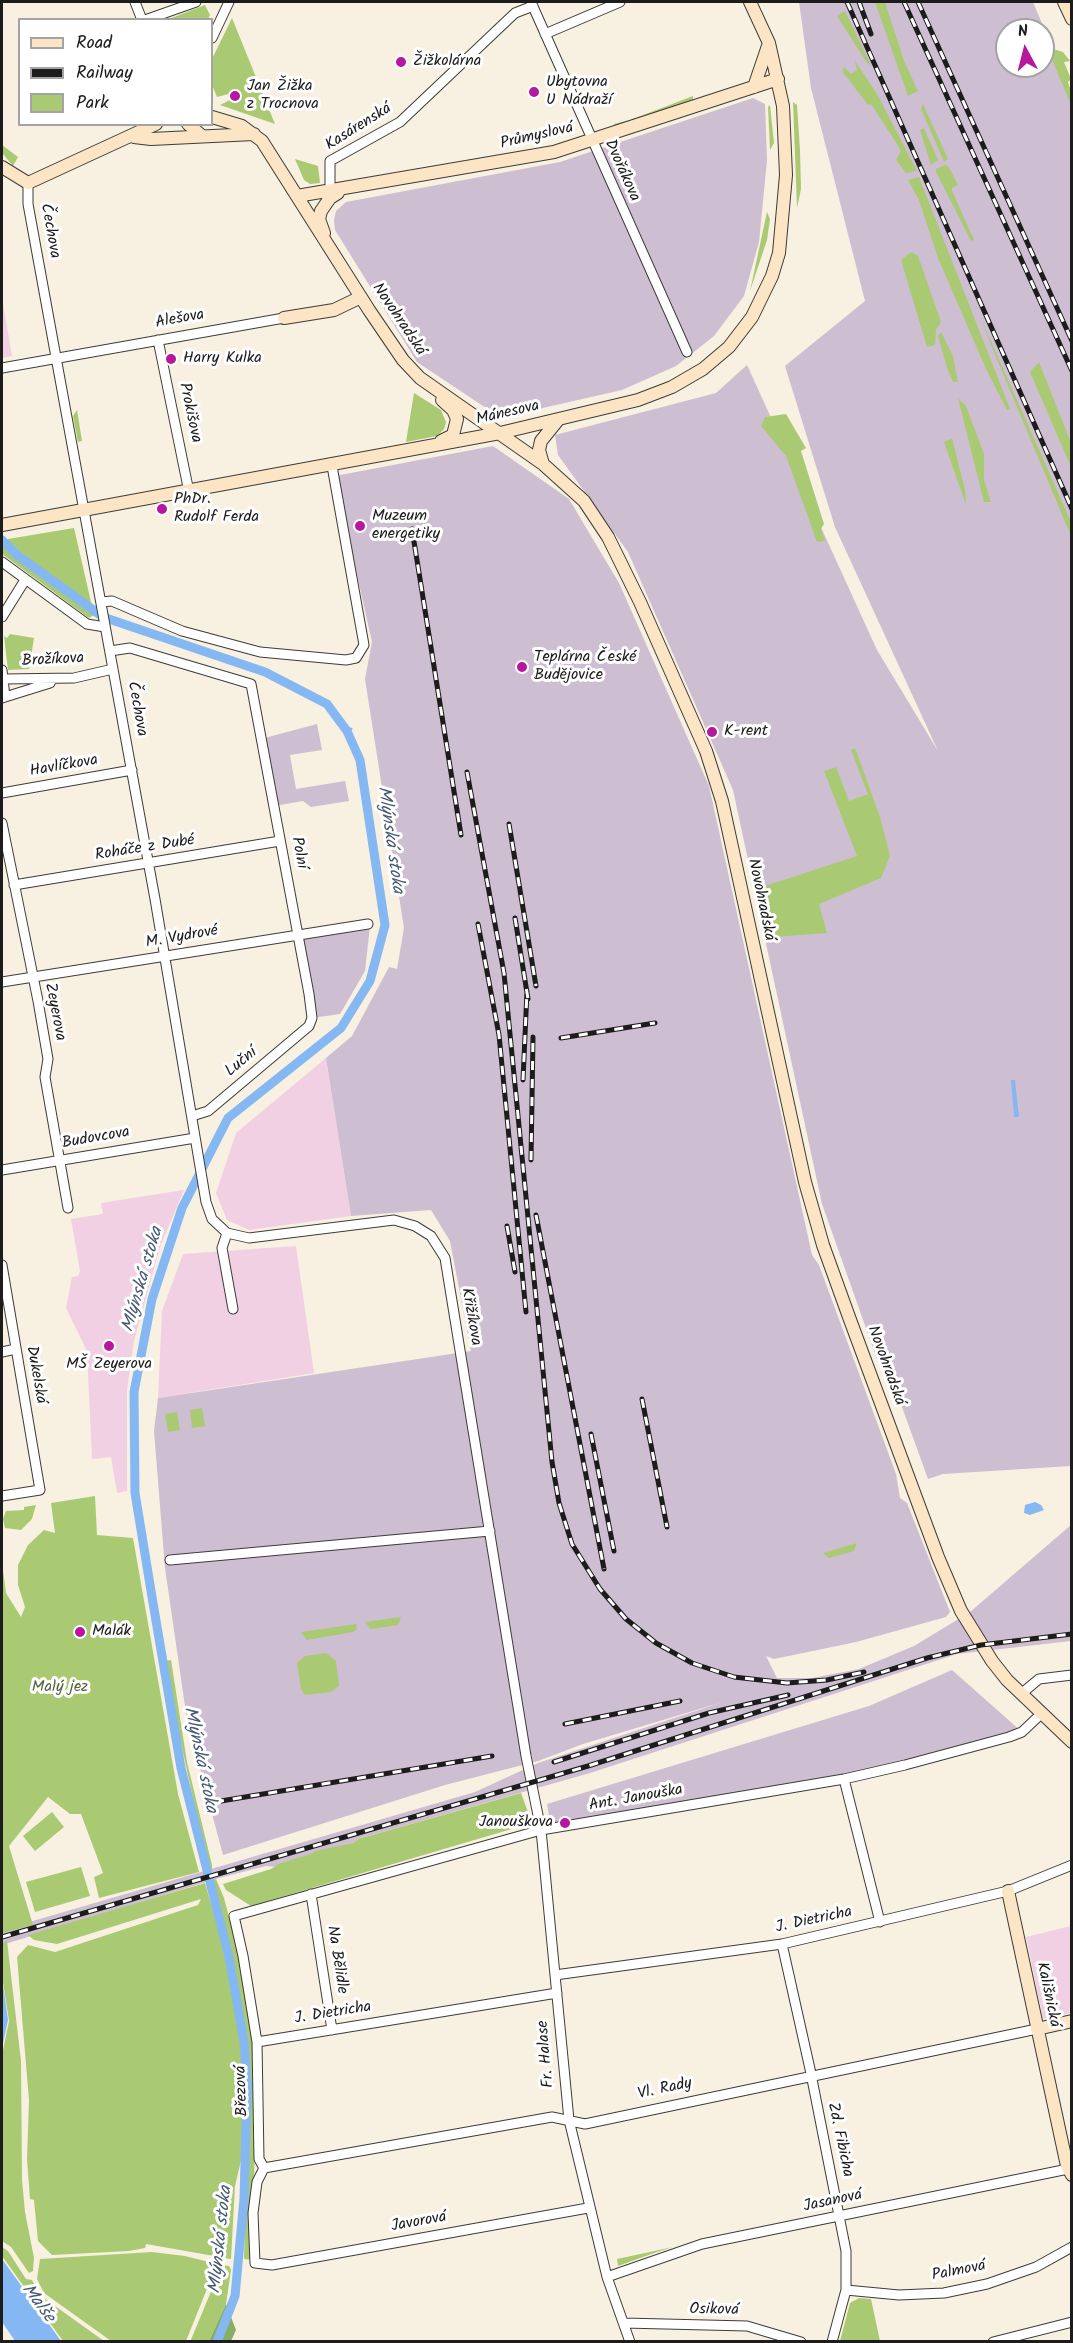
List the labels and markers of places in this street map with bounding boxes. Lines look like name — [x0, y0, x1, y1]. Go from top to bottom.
place label: Žižkolárna — [413, 52, 481, 72]
marker: Žižkolárna — [394, 55, 408, 69]
place label: Ubytovna U Nádraží — [546, 73, 612, 111]
place label: Jan Žižka z Trocnova — [247, 77, 319, 115]
marker: Ubytovna U Nádraží — [527, 85, 541, 99]
marker: Jan Žižka z Trocnova — [228, 89, 242, 103]
place label: Harry Kulka — [183, 349, 262, 369]
marker: Harry Kulka — [164, 352, 178, 366]
place label: PhDr. Rudolf Ferda — [174, 490, 259, 528]
marker: PhDr. Rudolf Ferda — [155, 502, 169, 516]
place label: Muzeum energetiky — [372, 507, 440, 545]
marker: Muzeum energetiky — [353, 519, 367, 533]
place label: Teplárna České Budějovice — [534, 648, 636, 686]
marker: Teplárna České Budějovice — [515, 660, 529, 674]
place label: K-rent — [724, 722, 768, 742]
marker: K-rent — [705, 725, 719, 739]
marker: MŠ Zeyerova — [102, 1339, 116, 1353]
place label: MŠ Zeyerova — [66, 1355, 152, 1375]
place label: Malák — [92, 1622, 131, 1642]
marker: Malák — [73, 1625, 87, 1639]
place label: Janouškova — [479, 1813, 553, 1833]
marker: Janouškova — [558, 1816, 572, 1830]

